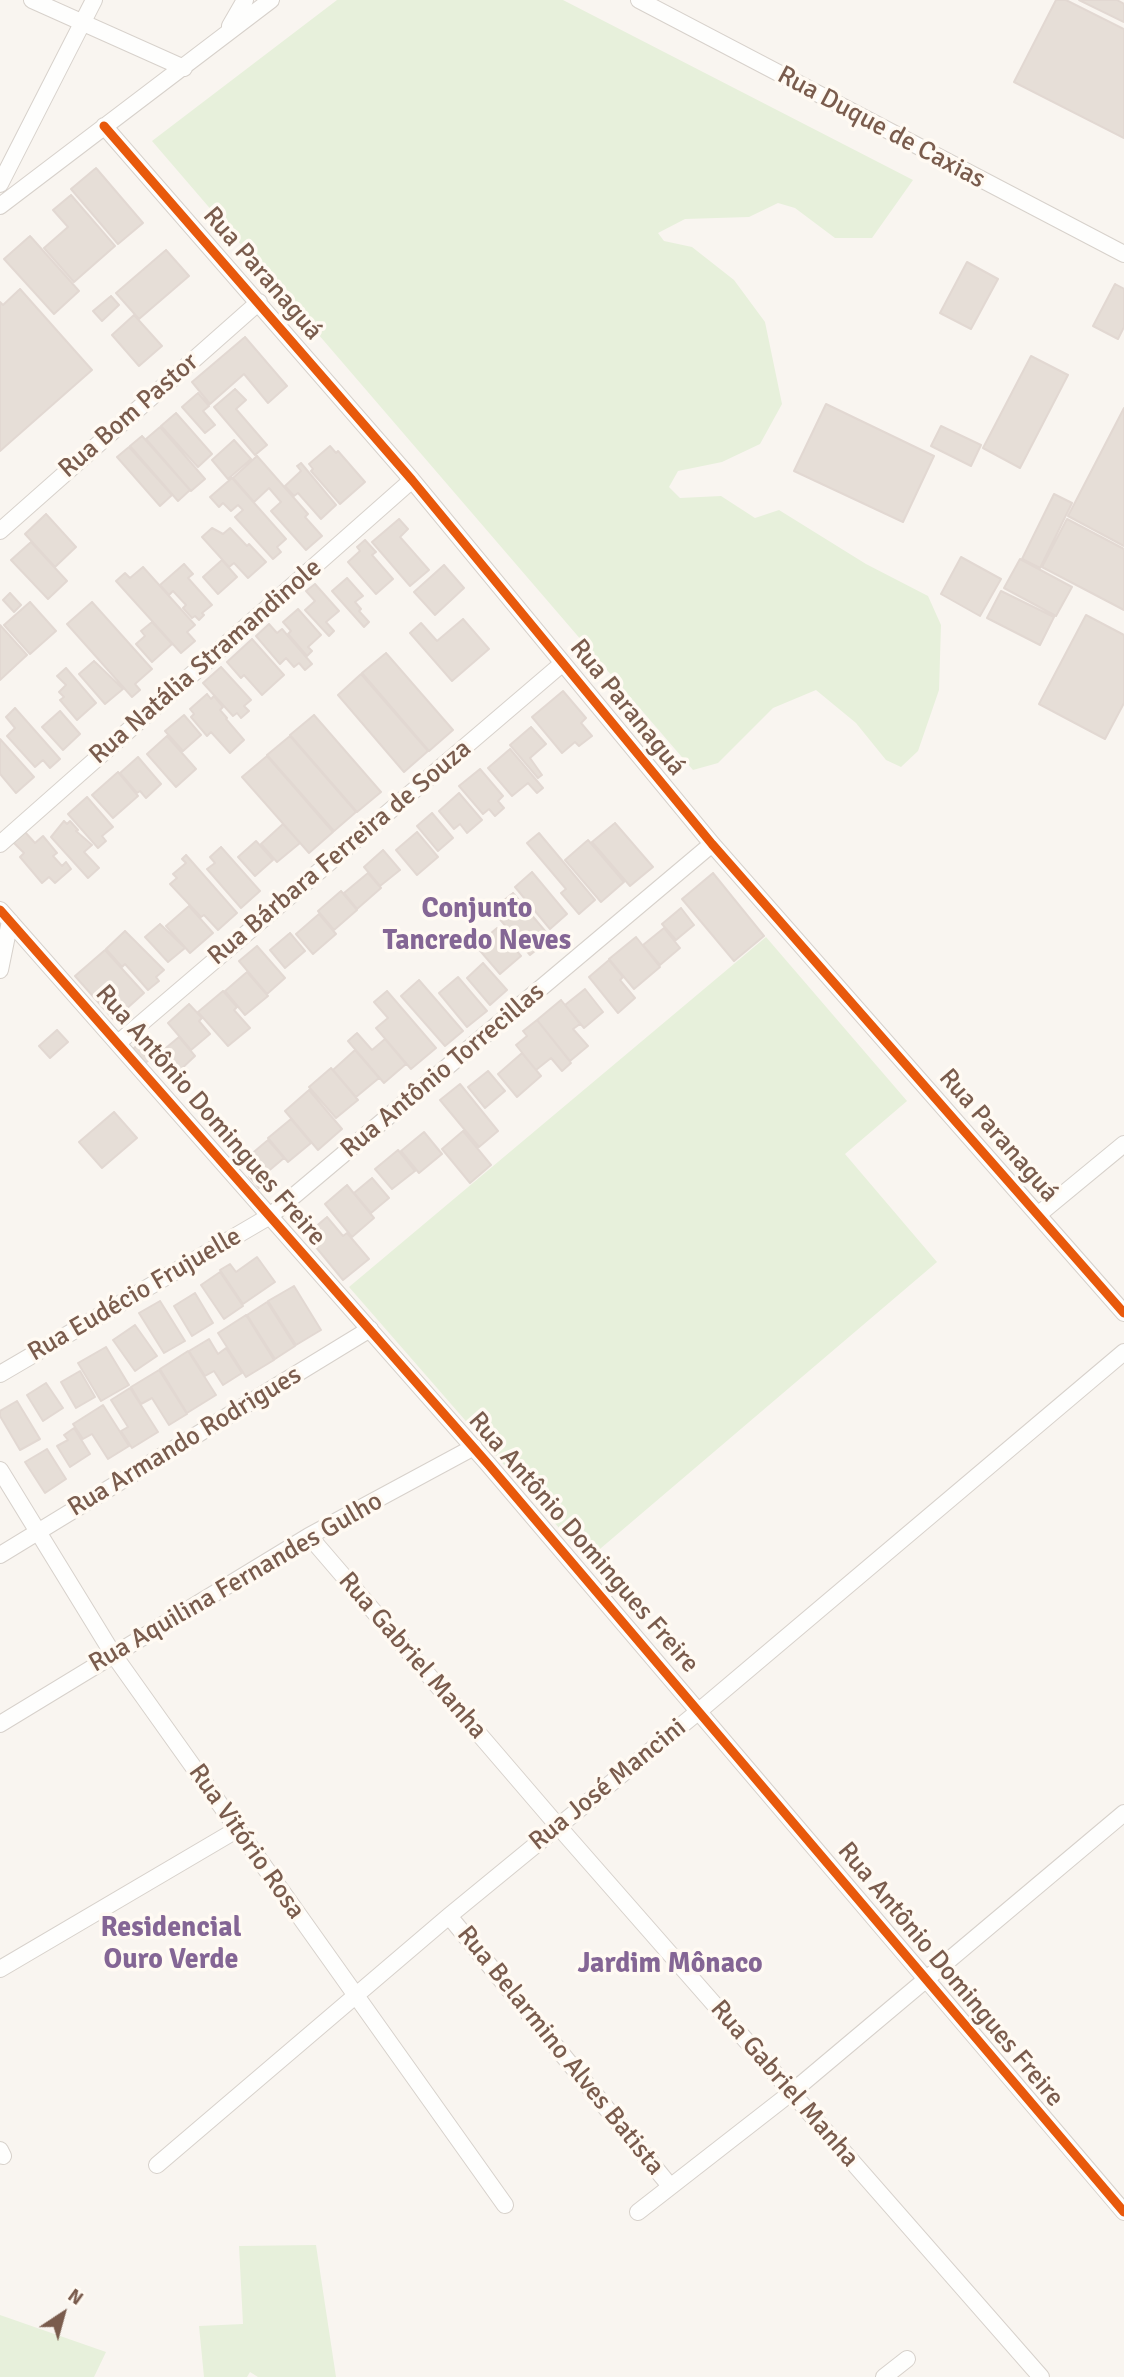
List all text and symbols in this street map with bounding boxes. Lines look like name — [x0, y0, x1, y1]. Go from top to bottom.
street label: Rua Duque de Caxias — [772, 60, 990, 196]
street label: Rua Paranaguá — [196, 201, 328, 347]
street label: Rua Bom Pastor — [53, 347, 205, 485]
street label: Rua Natália Stramandinole — [84, 553, 328, 771]
street label: Rua Paranaguá — [562, 633, 692, 783]
street label: Rua Bárbara Ferreira de Souza — [202, 734, 478, 972]
district label: Conjunto Tancredo Neves — [383, 893, 571, 959]
street label: Rua Antônio Torrecillas — [335, 977, 551, 1165]
street label: Rua Antônio Domingues Freire — [88, 979, 332, 1253]
street label: Rua Paranaguá — [932, 1063, 1064, 1209]
street label: Rua Eudécio Frujuelle — [23, 1221, 247, 1369]
street label: Rua Armando Rodrigues — [63, 1360, 307, 1524]
street label: Rua Antônio Domingues Freire — [461, 1406, 705, 1680]
street label: Rua Aquilina Fernandes Gulho — [84, 1486, 388, 1680]
street label: Rua Gabriel Manha — [331, 1566, 493, 1746]
street label: Rua José Mancini — [523, 1712, 693, 1858]
street label: Rua Vitório Rosa — [181, 1758, 311, 1926]
street label: Rua Antônio Domingues Freire — [830, 1836, 1070, 2114]
district label: Residencial Ouro Verde — [101, 1912, 241, 1978]
street label: Rua Belarmino Alves Batista — [450, 1920, 670, 2182]
district label: Jardim Mônaco — [577, 1948, 763, 1982]
street label: Rua Gabriel Manha — [703, 1994, 865, 2174]
north arrow — [28, 2279, 98, 2349]
text: N — [63, 2283, 88, 2311]

